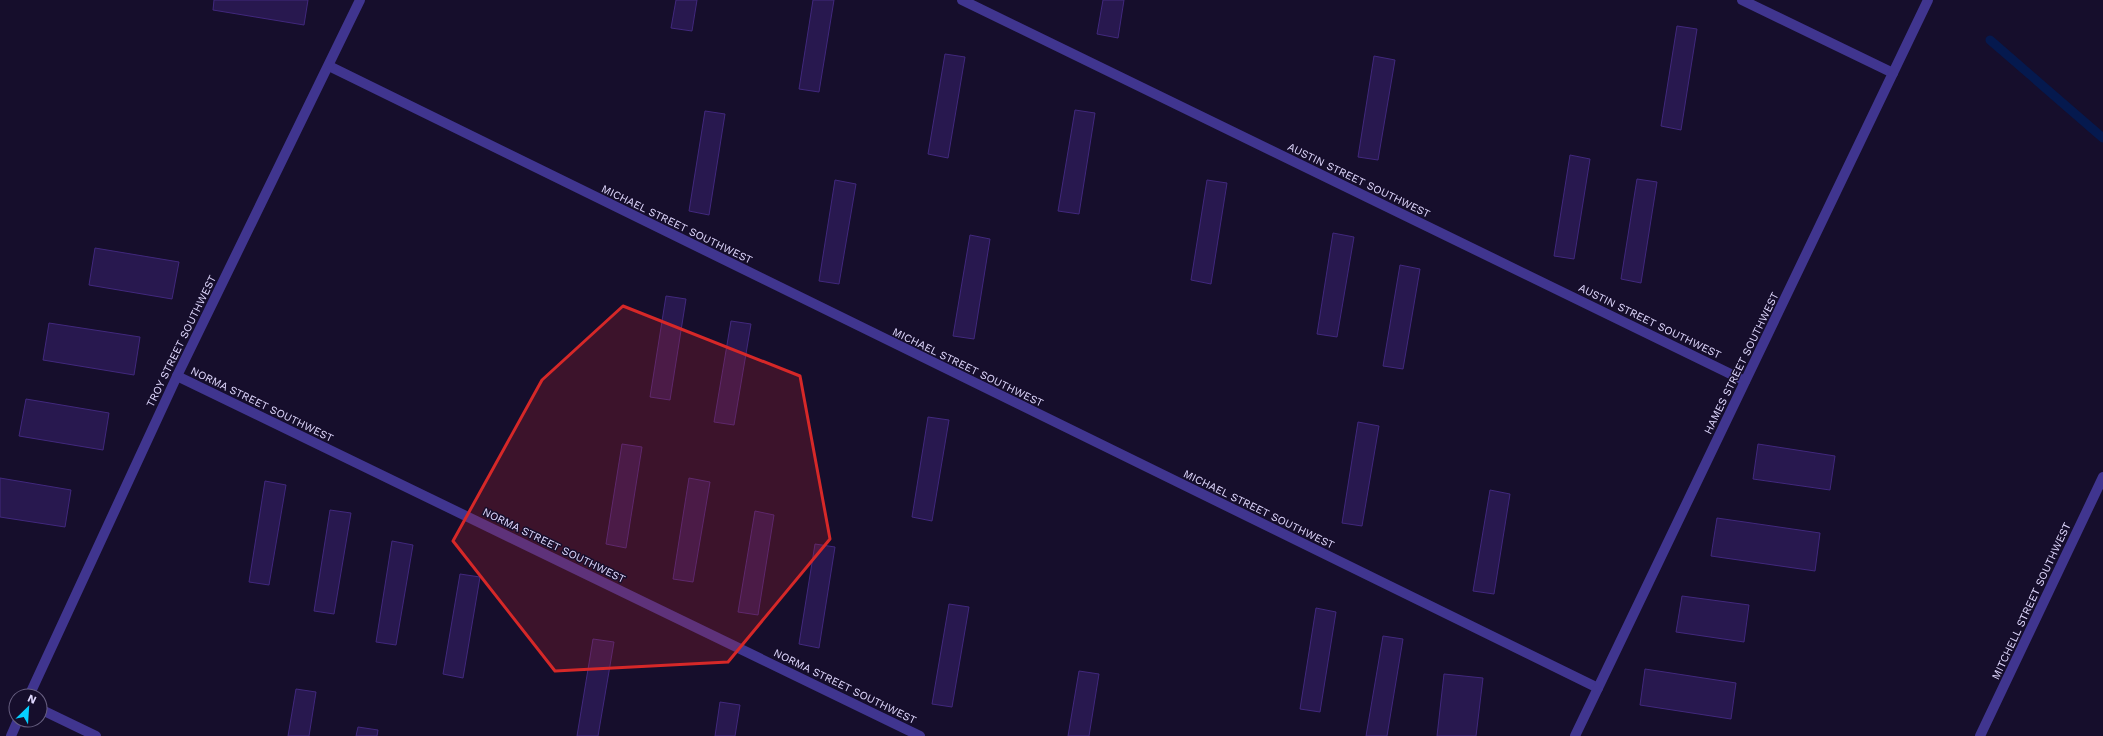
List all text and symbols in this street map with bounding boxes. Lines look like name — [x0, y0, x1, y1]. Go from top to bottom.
street label: AUSTIN STREET SOUTHWEST — [1285, 140, 1432, 221]
street label: MICHAEL STREET SOUTHWEST — [599, 182, 755, 267]
street label: TROY STREET SOUTHWEST — [144, 273, 219, 409]
street label: AUSTIN STREET SOUTHWEST — [1576, 281, 1723, 362]
street label: HAMES STREET SOUTHWEST — [1701, 290, 1782, 436]
street label: MICHAEL STREET SOUTHWEST — [890, 325, 1046, 410]
street label: NORMA STREET SOUTHWEST — [188, 364, 336, 445]
street label: MICHAEL STREET SOUTHWEST — [1181, 467, 1337, 552]
street label: NORMA STREET SOUTHWEST — [480, 505, 628, 586]
street label: MITCHELL STREET SOUTHWEST — [1989, 520, 2074, 682]
street label: NORMA STREET SOUTHWEST — [771, 646, 919, 727]
north arrow — [8, 688, 48, 728]
text: N — [26, 692, 38, 707]

